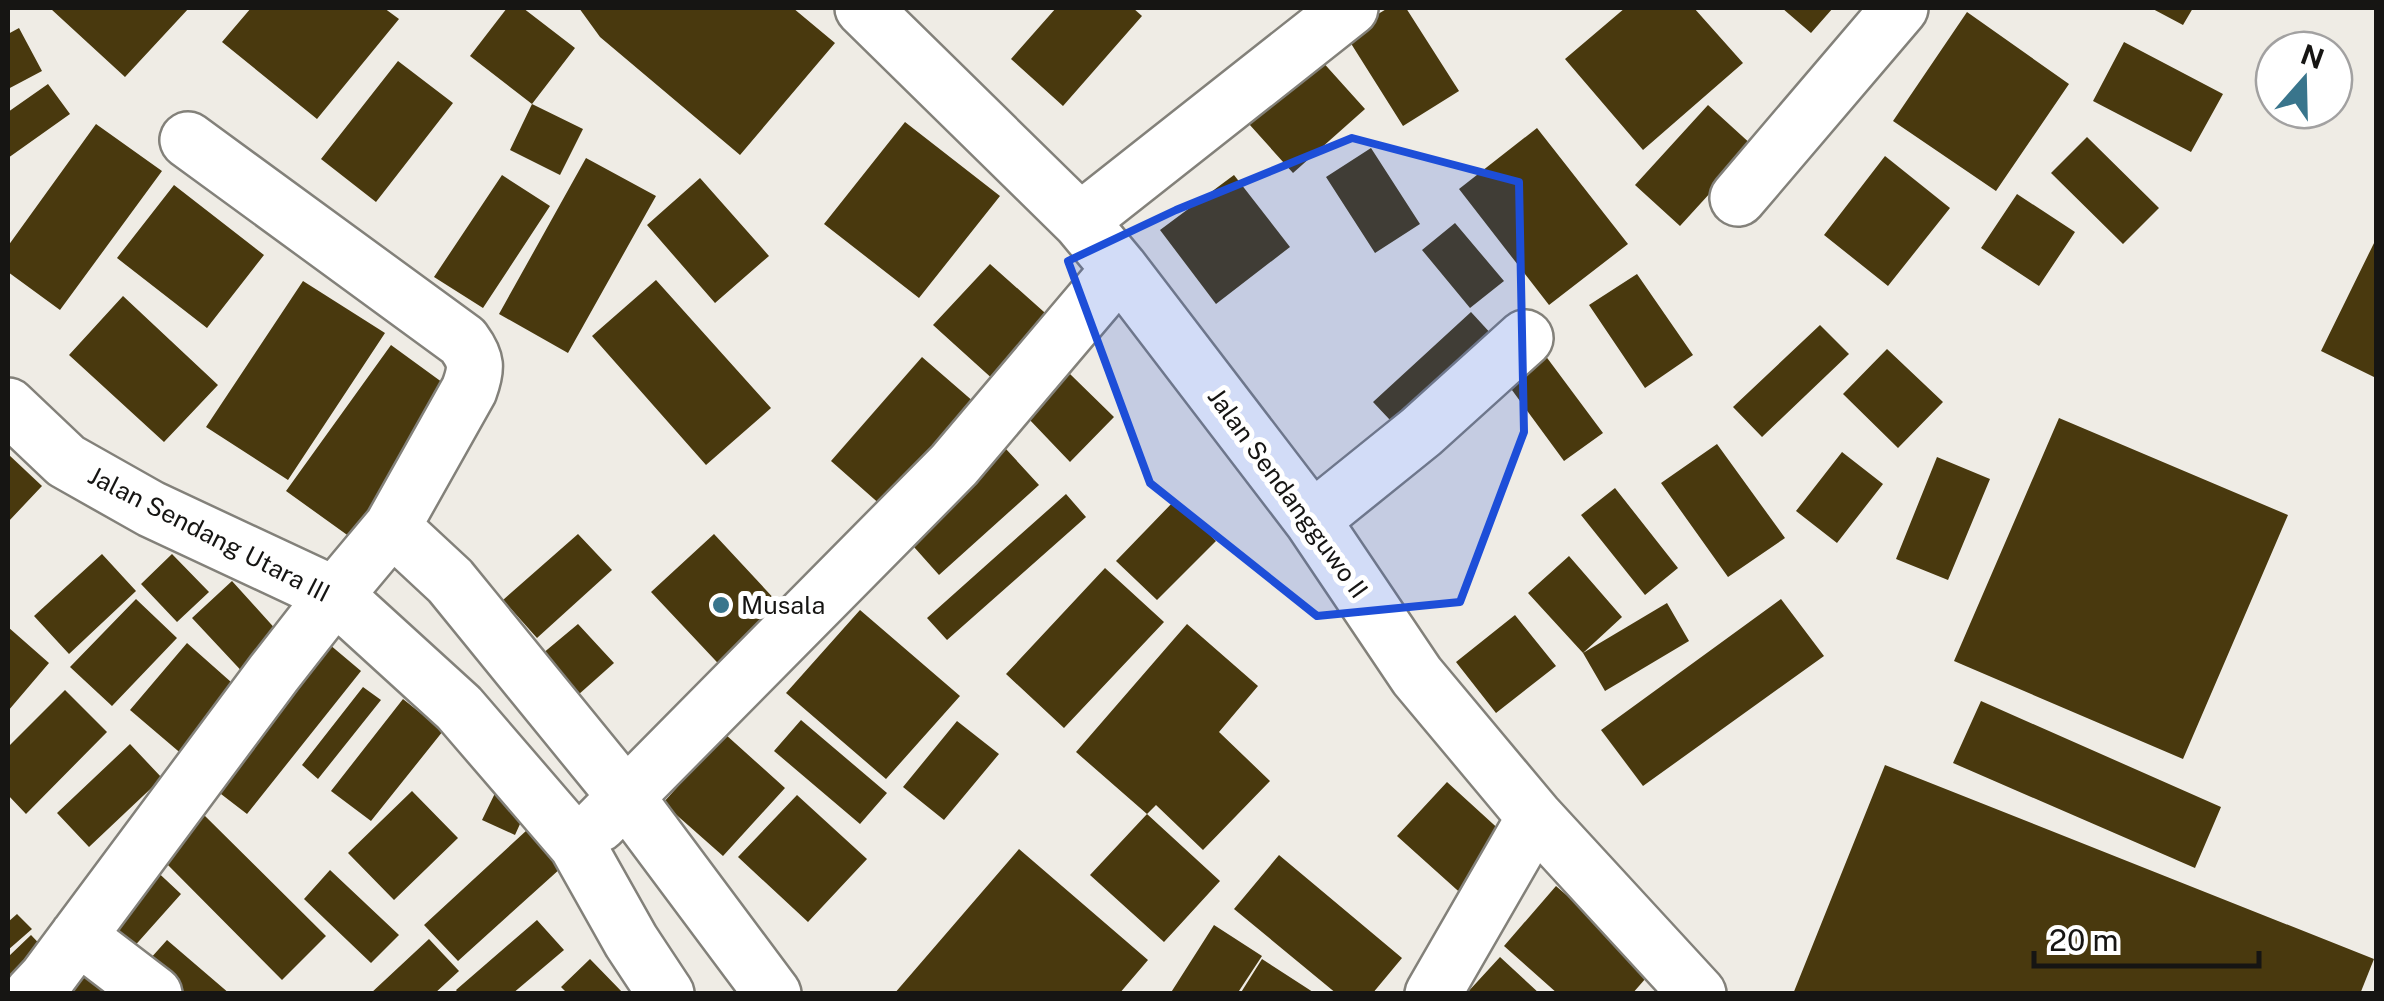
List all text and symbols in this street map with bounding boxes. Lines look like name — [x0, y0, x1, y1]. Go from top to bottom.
north arrow — [2254, 30, 2354, 130]
text: N — [2297, 37, 2329, 75]
street label: Jalan Sendangguwo II — [1202, 382, 1374, 604]
street label: Jalan Sendang Utara III — [83, 460, 335, 608]
place label: Musala — [741, 590, 825, 620]
marker: Musala — [710, 594, 732, 616]
scale bar — [2034, 906, 2259, 968]
text: 20 m — [2049, 922, 2118, 958]

